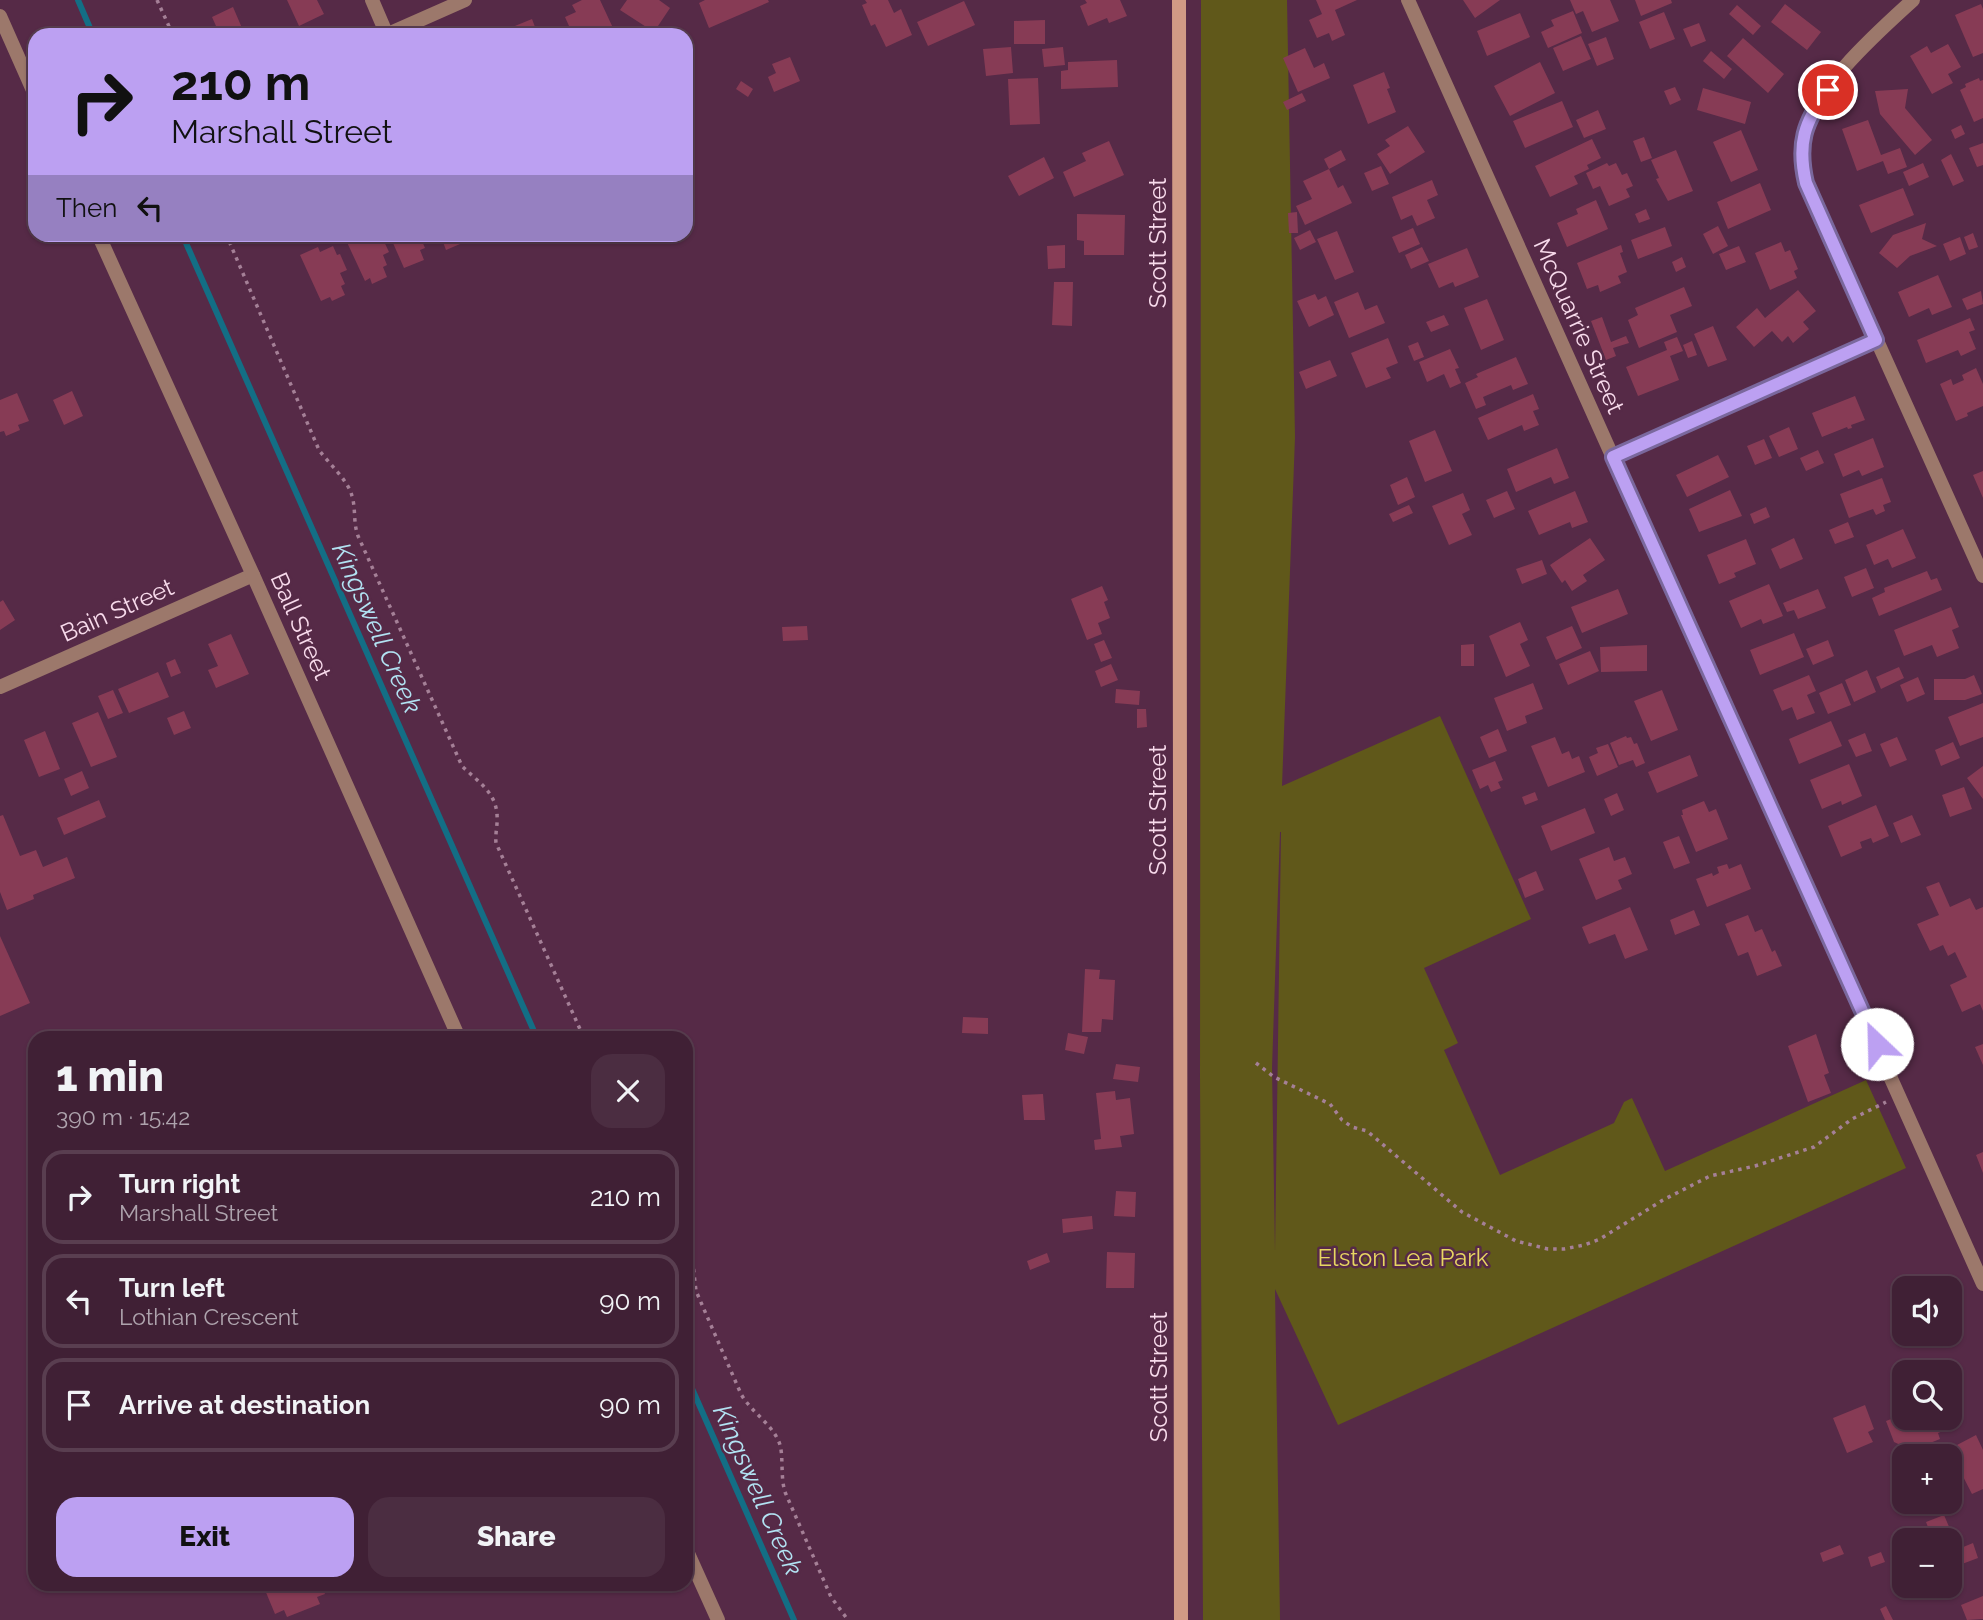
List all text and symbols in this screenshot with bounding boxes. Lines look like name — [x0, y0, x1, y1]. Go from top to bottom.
text: 210 m — [171, 54, 310, 111]
icon: right — [56, 56, 147, 147]
pin — [1798, 60, 1858, 120]
icon: arrive — [1809, 71, 1847, 109]
text: Marshall Street — [171, 113, 392, 150]
street label: Scott Street — [1143, 178, 1172, 308]
icon: left — [131, 189, 169, 227]
text: Then — [56, 193, 117, 223]
street label: McQuarrie Street — [1528, 234, 1630, 418]
water label: Kingswell Creek — [326, 538, 428, 718]
street label: Ball Street — [265, 568, 337, 684]
street label: Bain Street — [56, 572, 178, 648]
street label: Scott Street — [1143, 745, 1172, 875]
position arrow — [1840, 1007, 1914, 1081]
text: 1 min — [56, 1052, 164, 1101]
button: close — [591, 1054, 665, 1128]
text: 390 m · 15:42 — [56, 1103, 190, 1130]
text: Turn right — [119, 1169, 240, 1199]
icon: right — [60, 1178, 98, 1216]
text: 210 m — [590, 1182, 661, 1212]
text: Marshall Street — [119, 1199, 278, 1226]
park label: Elston Lea Park — [1318, 1243, 1489, 1272]
text: Turn left — [119, 1273, 225, 1303]
map controls — [1892, 1276, 1962, 1598]
button: sound — [1892, 1276, 1962, 1346]
icon: left — [60, 1282, 98, 1320]
text: 90 m — [599, 1286, 661, 1316]
text: Lothian Crescent — [119, 1303, 299, 1330]
street label: Scott Street — [1144, 1312, 1173, 1442]
button: search — [1892, 1360, 1962, 1430]
icon: arrive — [60, 1386, 98, 1424]
text: Arrive at destination — [119, 1390, 370, 1420]
text: 90 m — [599, 1390, 661, 1420]
water label: Kingswell Creek — [707, 1400, 809, 1580]
button: + — [1892, 1444, 1962, 1514]
button: Exit — [56, 1497, 354, 1577]
button: Share — [368, 1497, 665, 1577]
button: − — [1892, 1528, 1962, 1598]

